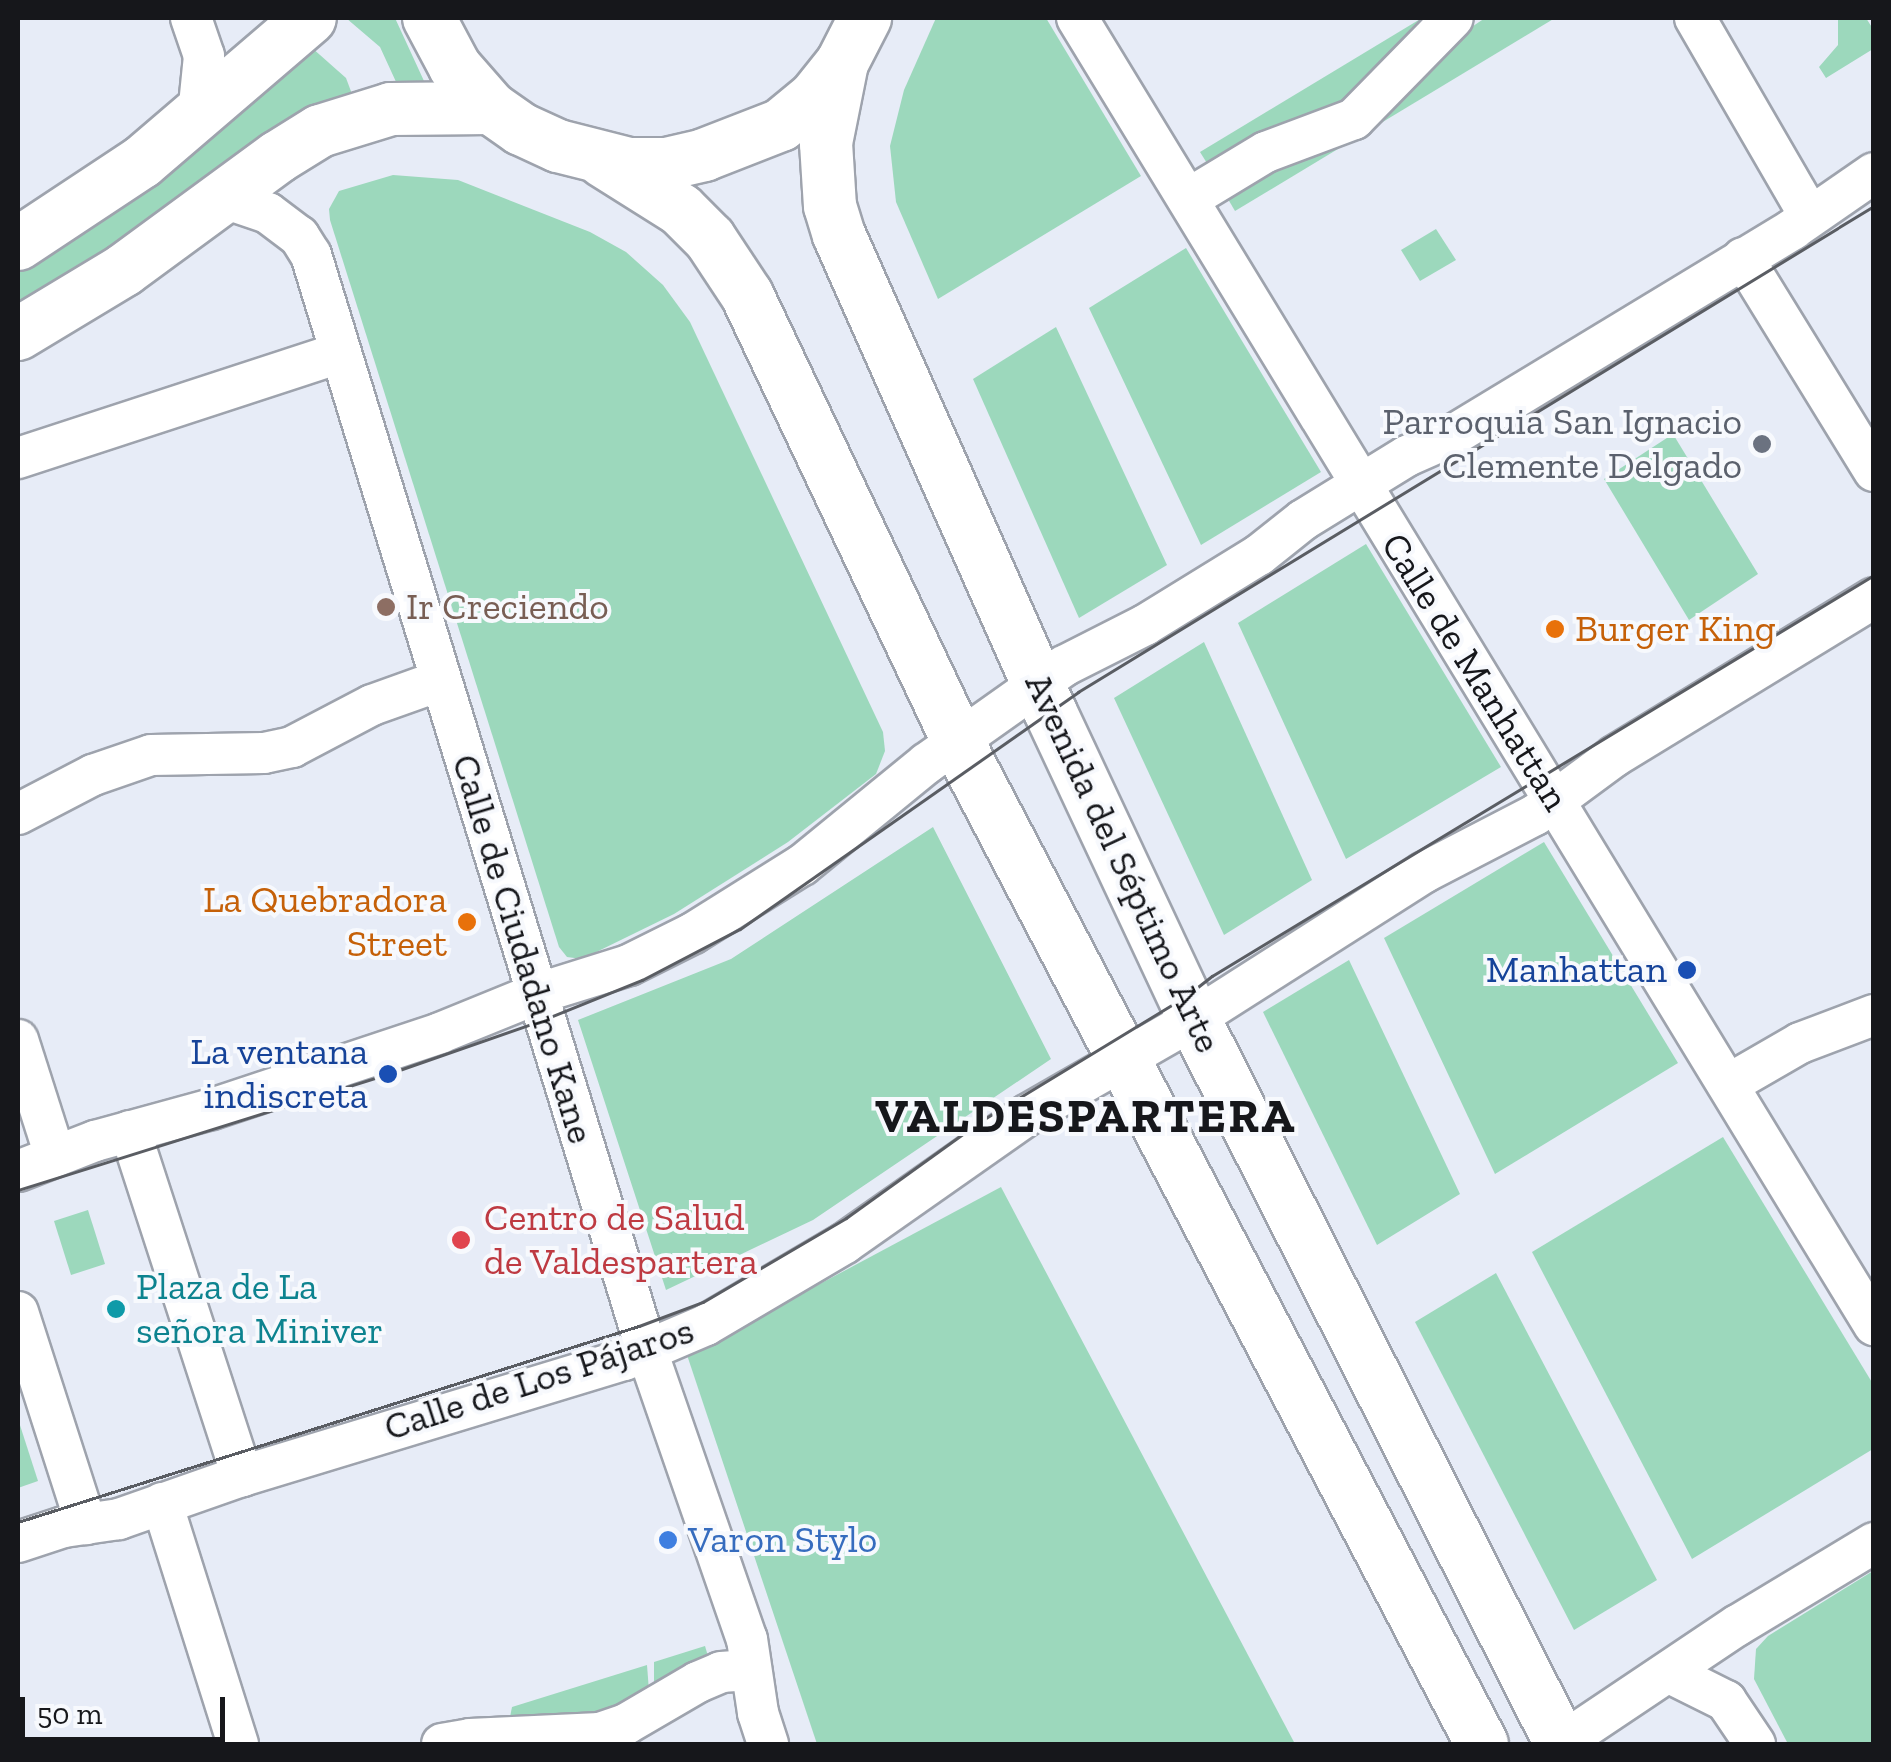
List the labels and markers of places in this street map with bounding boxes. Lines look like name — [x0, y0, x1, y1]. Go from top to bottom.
place label: Parroquia San Ignacio Clemente Delgado — [1382, 399, 1742, 488]
marker: Parroquia San Ignacio Clemente Delgado — [1751, 433, 1773, 455]
place label: Ir Creciendo — [406, 584, 609, 630]
marker: Ir Creciendo — [375, 596, 397, 618]
place label: Burger King — [1575, 606, 1776, 652]
marker: Burger King — [1544, 618, 1566, 640]
place label: La Quebradora Street — [203, 877, 447, 966]
marker: La Quebradora Street — [456, 911, 478, 933]
place label: Manhattan — [1486, 947, 1667, 993]
marker: Manhattan — [1676, 959, 1698, 981]
place label: La ventana indiscreta — [189, 1029, 368, 1118]
marker: La ventana indiscreta — [377, 1063, 399, 1085]
place label: Centro de Salud de Valdespartera — [484, 1195, 759, 1284]
marker: Centro de Salud de Valdespartera — [448, 1227, 474, 1253]
place label: Plaza de La señora Miniver — [136, 1264, 383, 1354]
marker: Plaza de La señora Miniver — [105, 1298, 127, 1320]
place label: Varon Stylo — [688, 1517, 877, 1563]
marker: Varon Stylo — [657, 1529, 679, 1551]

